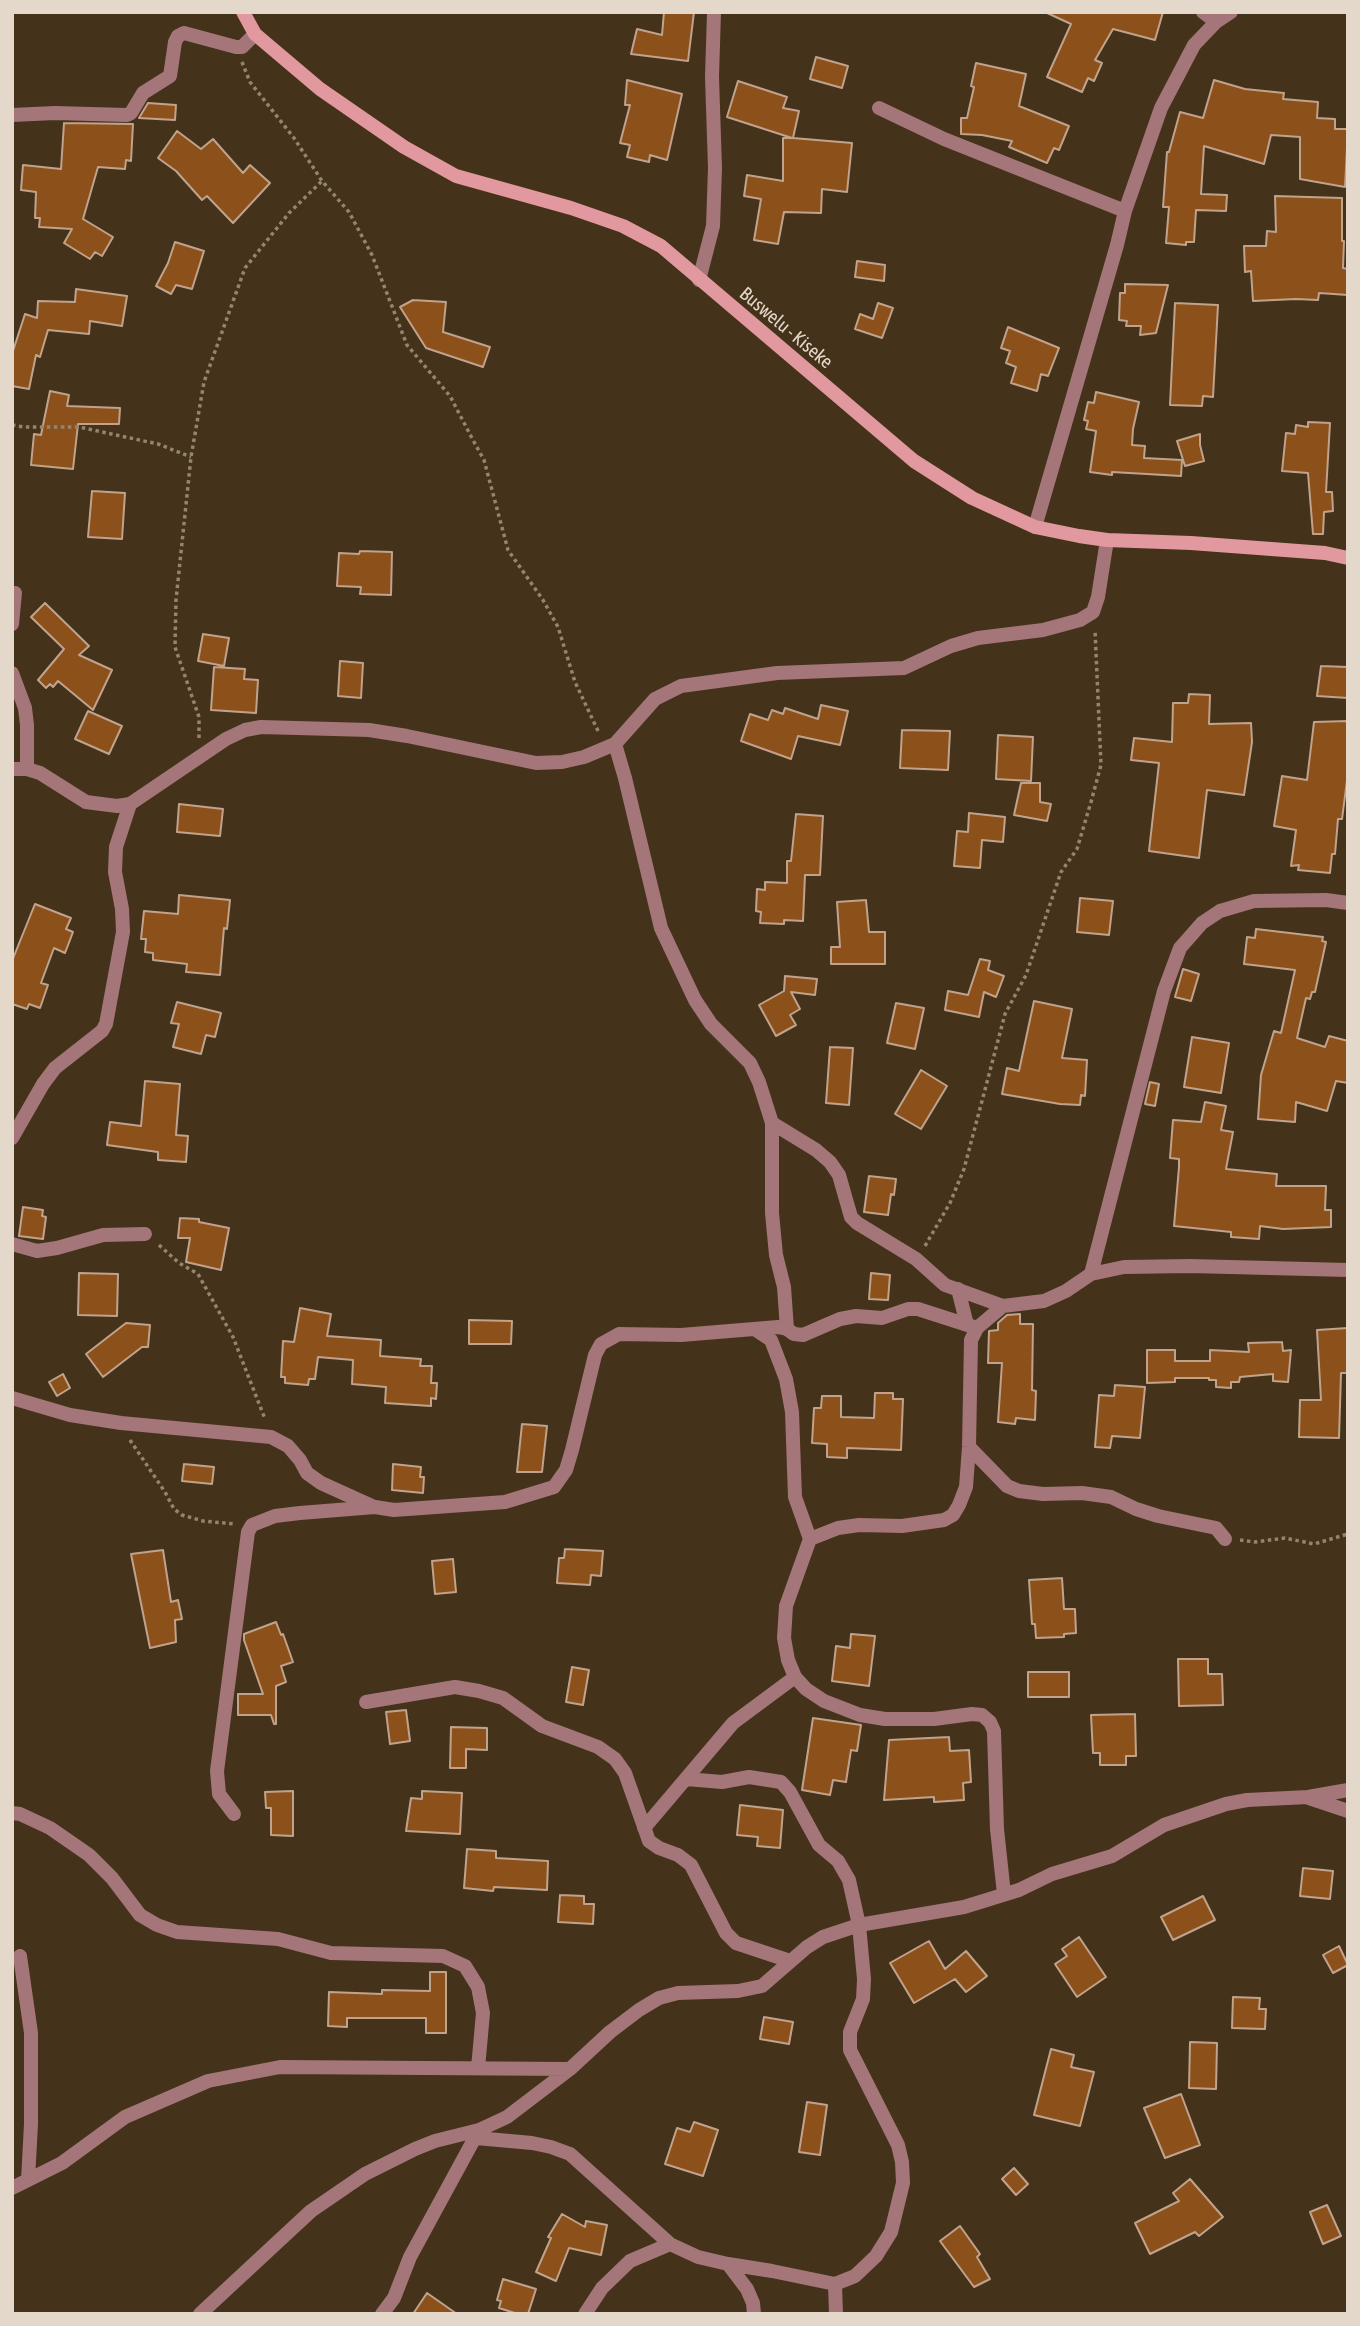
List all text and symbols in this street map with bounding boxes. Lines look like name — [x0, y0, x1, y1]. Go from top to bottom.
street label: Buswelu - Kiseke — [735, 282, 837, 374]

